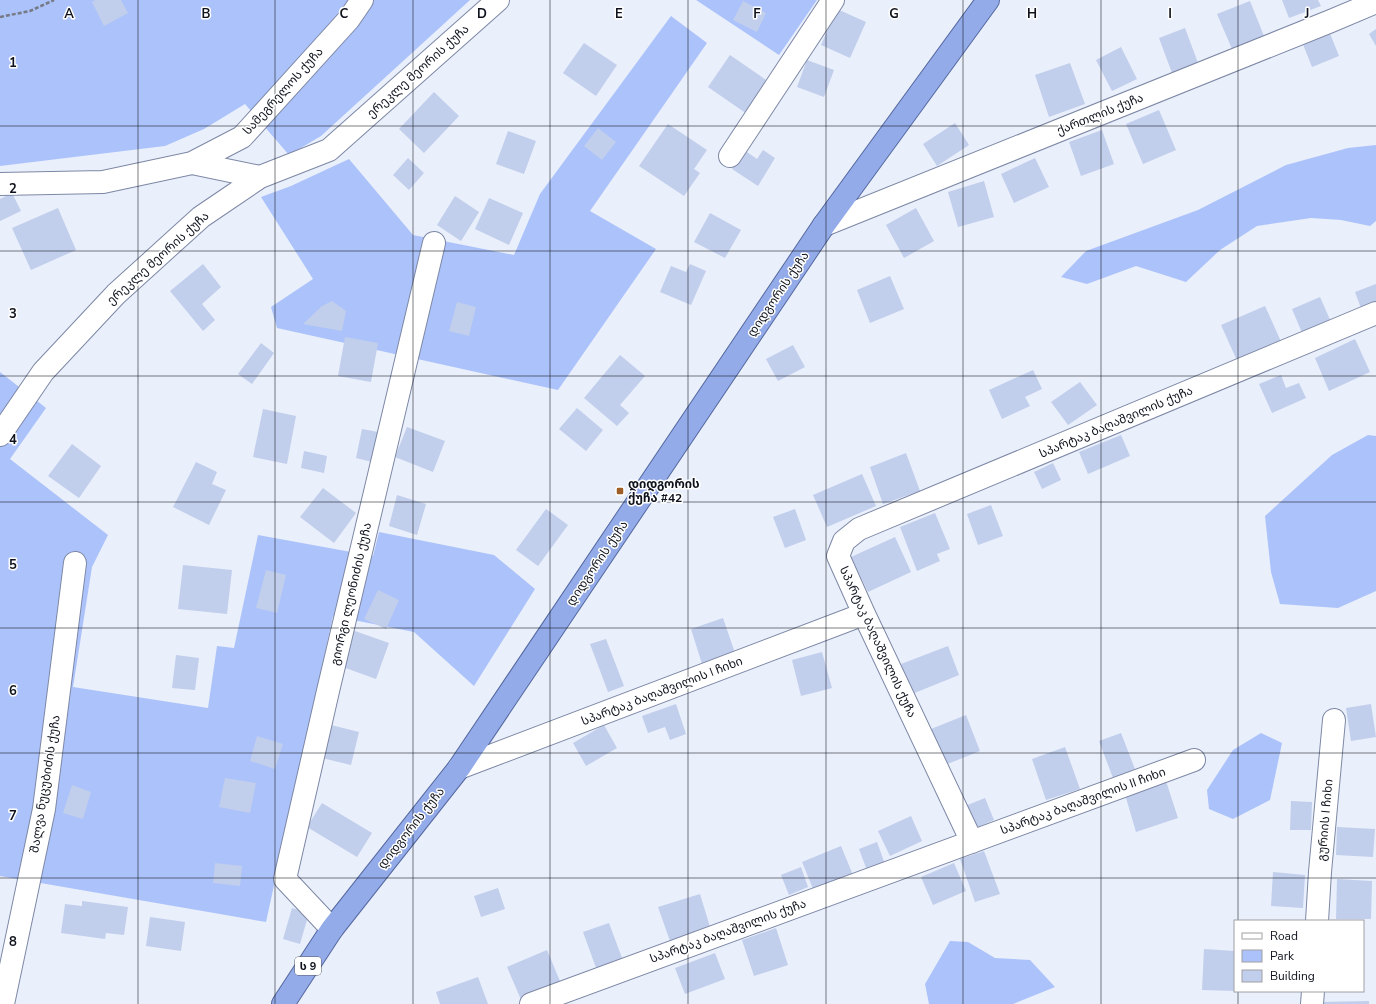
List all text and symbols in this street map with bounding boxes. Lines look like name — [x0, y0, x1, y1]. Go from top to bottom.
text: A — [64, 5, 74, 23]
text: B — [202, 5, 211, 23]
text: C — [340, 5, 349, 23]
text: D — [477, 5, 487, 23]
text: E — [615, 5, 623, 23]
text: F — [753, 5, 761, 23]
text: G — [889, 5, 899, 23]
text: H — [1027, 5, 1037, 23]
text: I — [1168, 5, 1172, 23]
text: J — [1304, 5, 1309, 23]
street label: ერეკლე მეორის ქუჩა — [364, 21, 472, 121]
street label: სამეგრელოს ქუჩა — [239, 44, 327, 138]
text: 1 — [9, 54, 17, 72]
street label: ქართლის ქუჩა — [1054, 89, 1146, 139]
text: 2 — [9, 180, 17, 198]
street label: ერეკლე მეორის ქუჩა — [104, 208, 212, 308]
street label: დიდგორის ქუჩა — [744, 248, 812, 340]
text: 3 — [9, 305, 17, 323]
street label: სპარტაკ ბაღაშვილის ქუჩა — [1037, 382, 1195, 462]
text: 4 — [9, 431, 17, 449]
place label: დიდგორის ქუჩა #42 — [628, 476, 700, 506]
marker: დიდგორის ქუჩა #42 — [615, 486, 625, 496]
street label: დიდგორის ქუჩა — [563, 517, 631, 609]
street label: გიორგი ლეონიძის ქუჩა — [327, 521, 375, 667]
text: 5 — [9, 556, 17, 574]
street label: სპარტაკ ბაღაშვილის ქუჩა — [836, 564, 920, 720]
street label: სპარტაკ ბაღაშვილის I ჩიხი — [579, 653, 745, 729]
text: 6 — [9, 682, 17, 700]
street label: შალვა ნუცუბიძის ქუჩა — [26, 714, 64, 854]
street label: სპარტაკ ბაღაშვილის II ჩიხი — [998, 764, 1168, 838]
street label: გურიის I ჩიხი — [1313, 778, 1337, 862]
street label: დიდგორის ქუჩა — [374, 784, 448, 872]
text: 7 — [9, 807, 17, 825]
street label: სპარტაკ ბაღაშვილის ქუჩა — [648, 895, 808, 967]
legend — [1234, 920, 1364, 992]
text: Road — [1270, 928, 1298, 944]
text: 8 — [9, 933, 17, 951]
text: Park — [1270, 948, 1295, 964]
road number: ს 9 — [295, 957, 321, 975]
text: Building — [1270, 968, 1315, 984]

